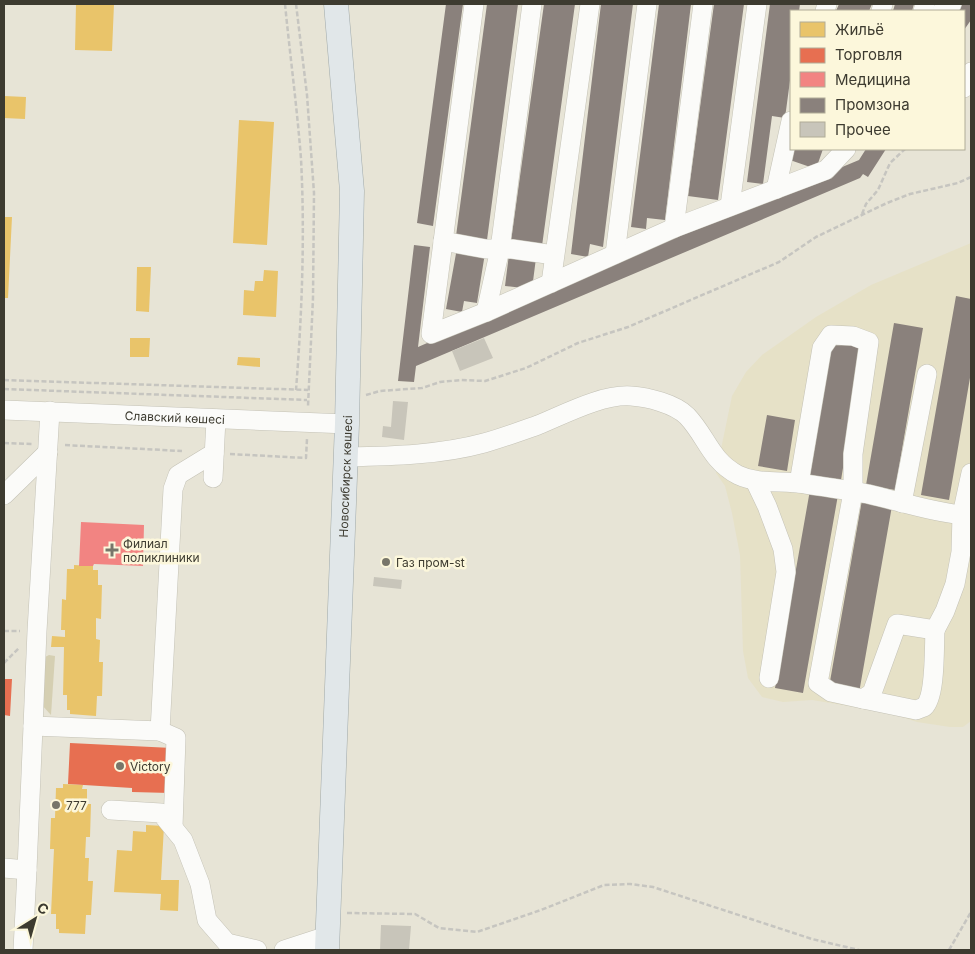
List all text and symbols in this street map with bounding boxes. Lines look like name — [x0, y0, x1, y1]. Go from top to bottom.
legend — [790, 10, 965, 150]
text: Жильё — [835, 20, 884, 39]
text: Торговля — [835, 45, 902, 64]
text: Медицина — [835, 70, 911, 89]
text: Промзона — [835, 95, 910, 114]
text: Прочее — [835, 120, 891, 139]
street label: Славский көшесі — [124, 407, 225, 427]
street label: Новосибирск көшесі — [335, 415, 355, 538]
place label: Филиал поликлиники — [123, 536, 200, 565]
marker: Филиал поликлиники — [105, 543, 119, 557]
place label: Газ пром-st — [396, 555, 465, 570]
marker: Газ пром-st — [380, 556, 392, 568]
place label: Victory — [130, 759, 171, 774]
marker: Victory — [114, 760, 126, 772]
place label: 777 — [66, 798, 87, 813]
marker: 777 — [50, 799, 62, 811]
north arrow — [10, 894, 60, 944]
text: С — [34, 898, 52, 918]

